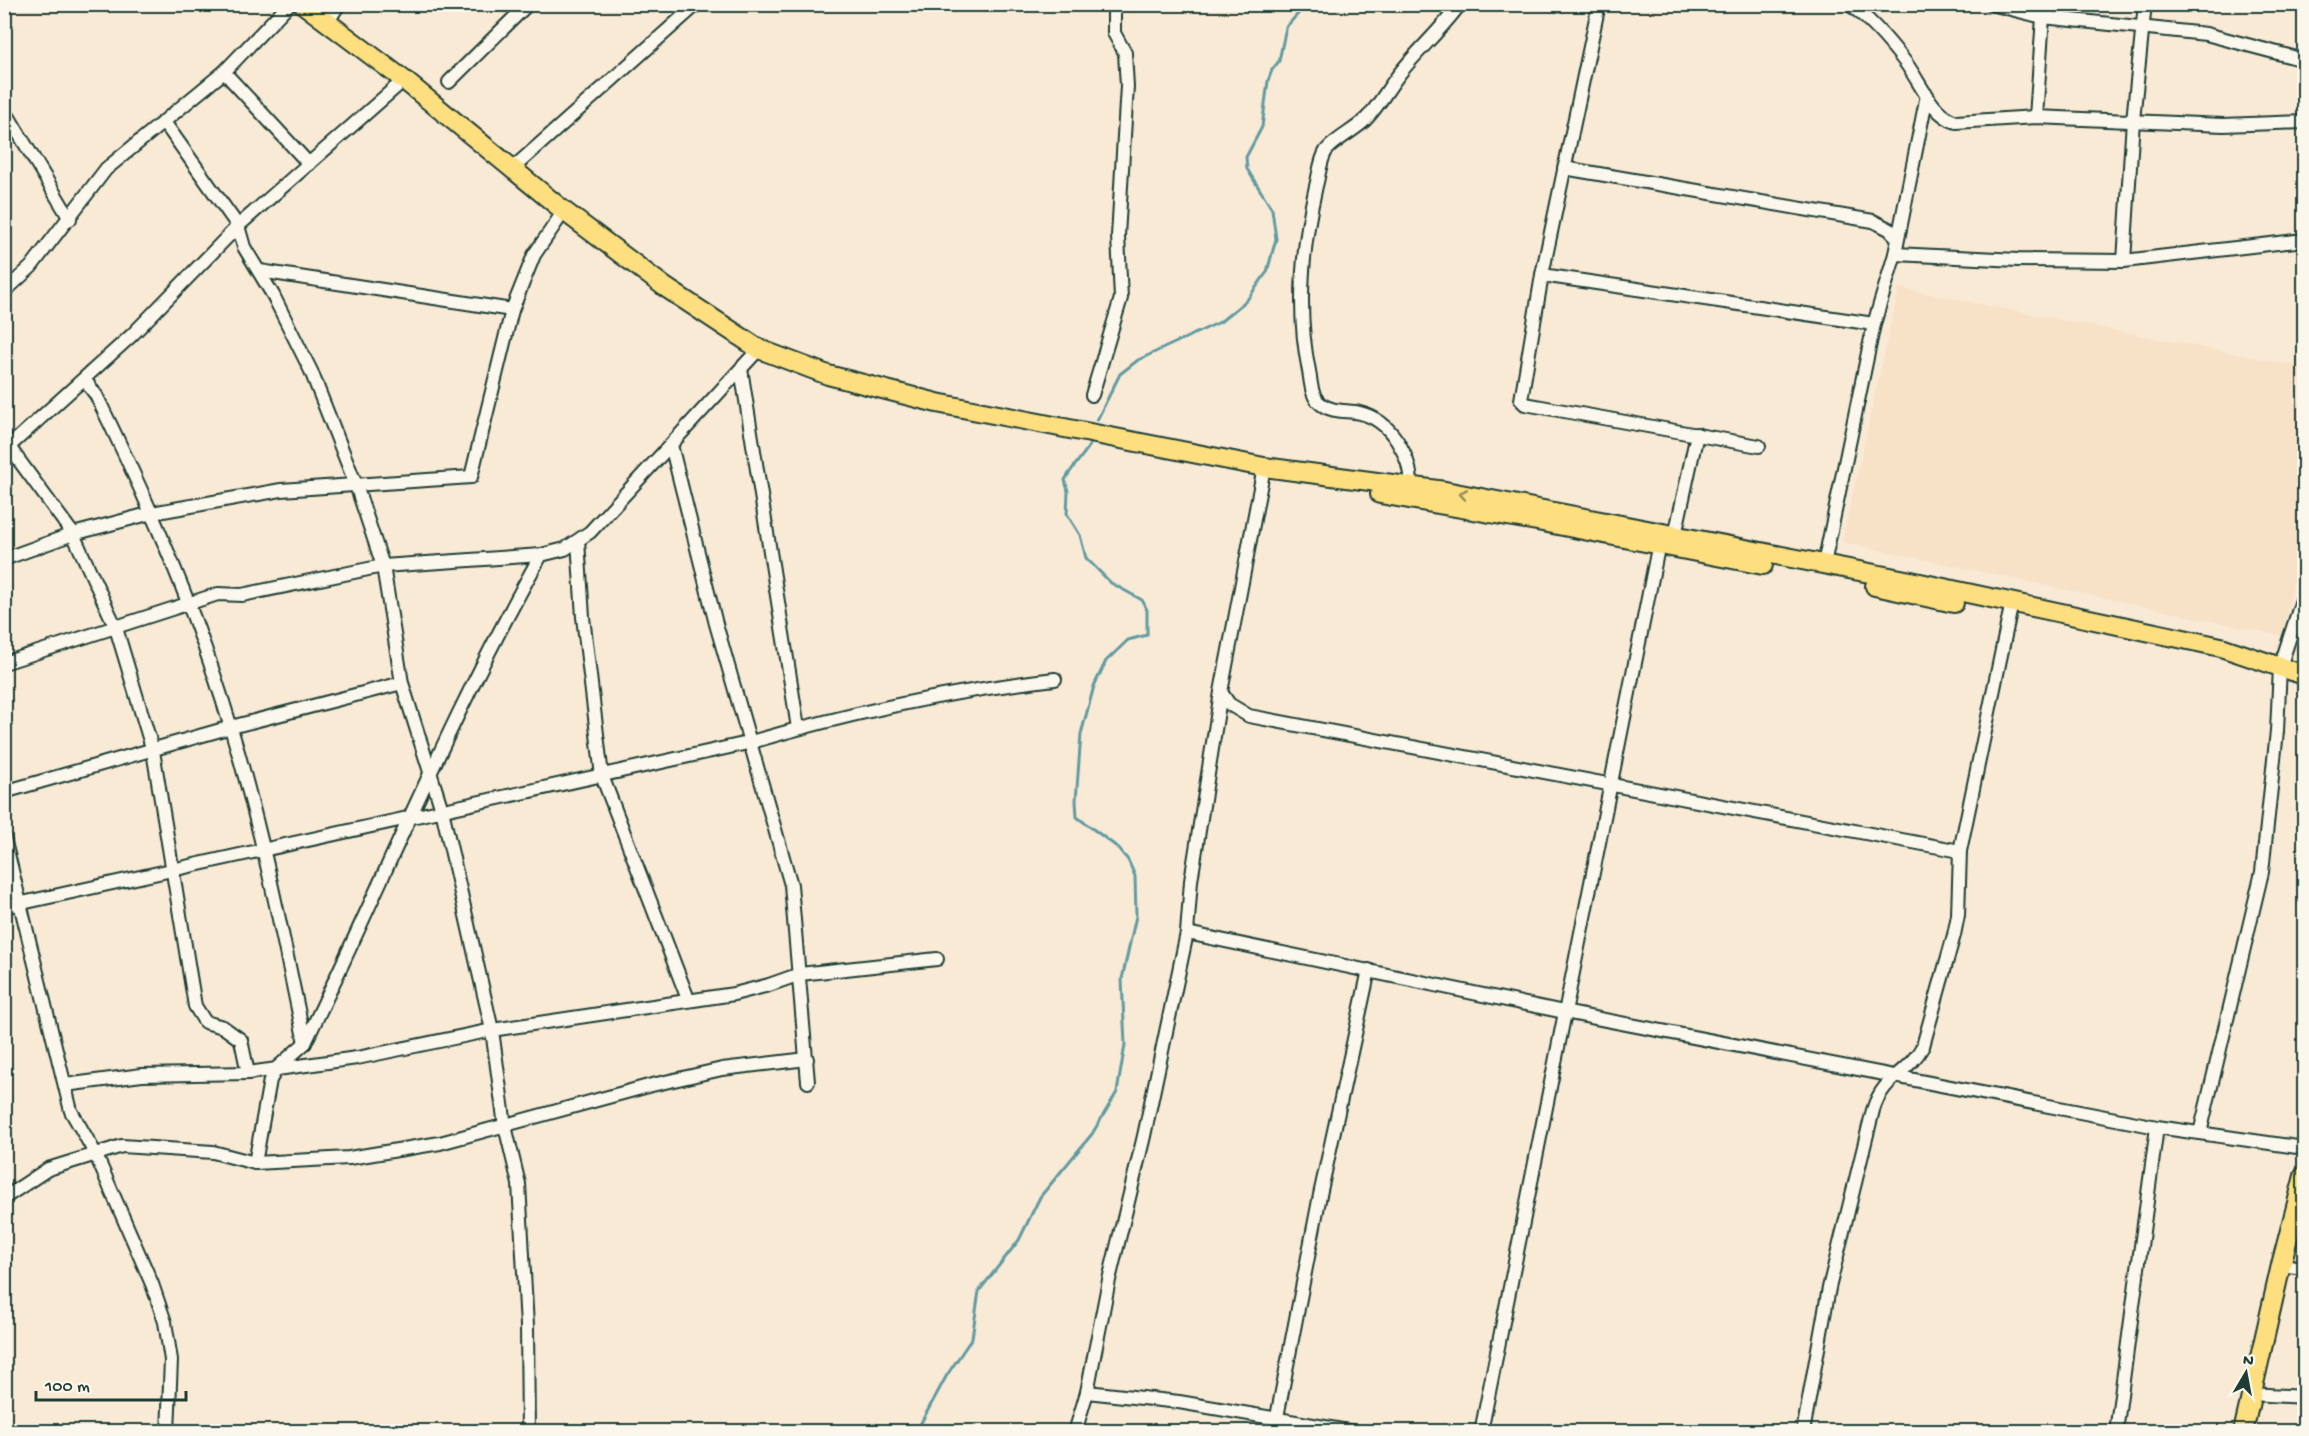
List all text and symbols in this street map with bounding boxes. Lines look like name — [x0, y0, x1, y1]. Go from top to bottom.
one-way arrow — [1459, 488, 1469, 501]
north arrow — [2216, 1343, 2276, 1403]
text: N — [2241, 1351, 2255, 1372]
scale bar — [36, 1364, 186, 1402]
text: 100 m — [44, 1377, 90, 1398]

